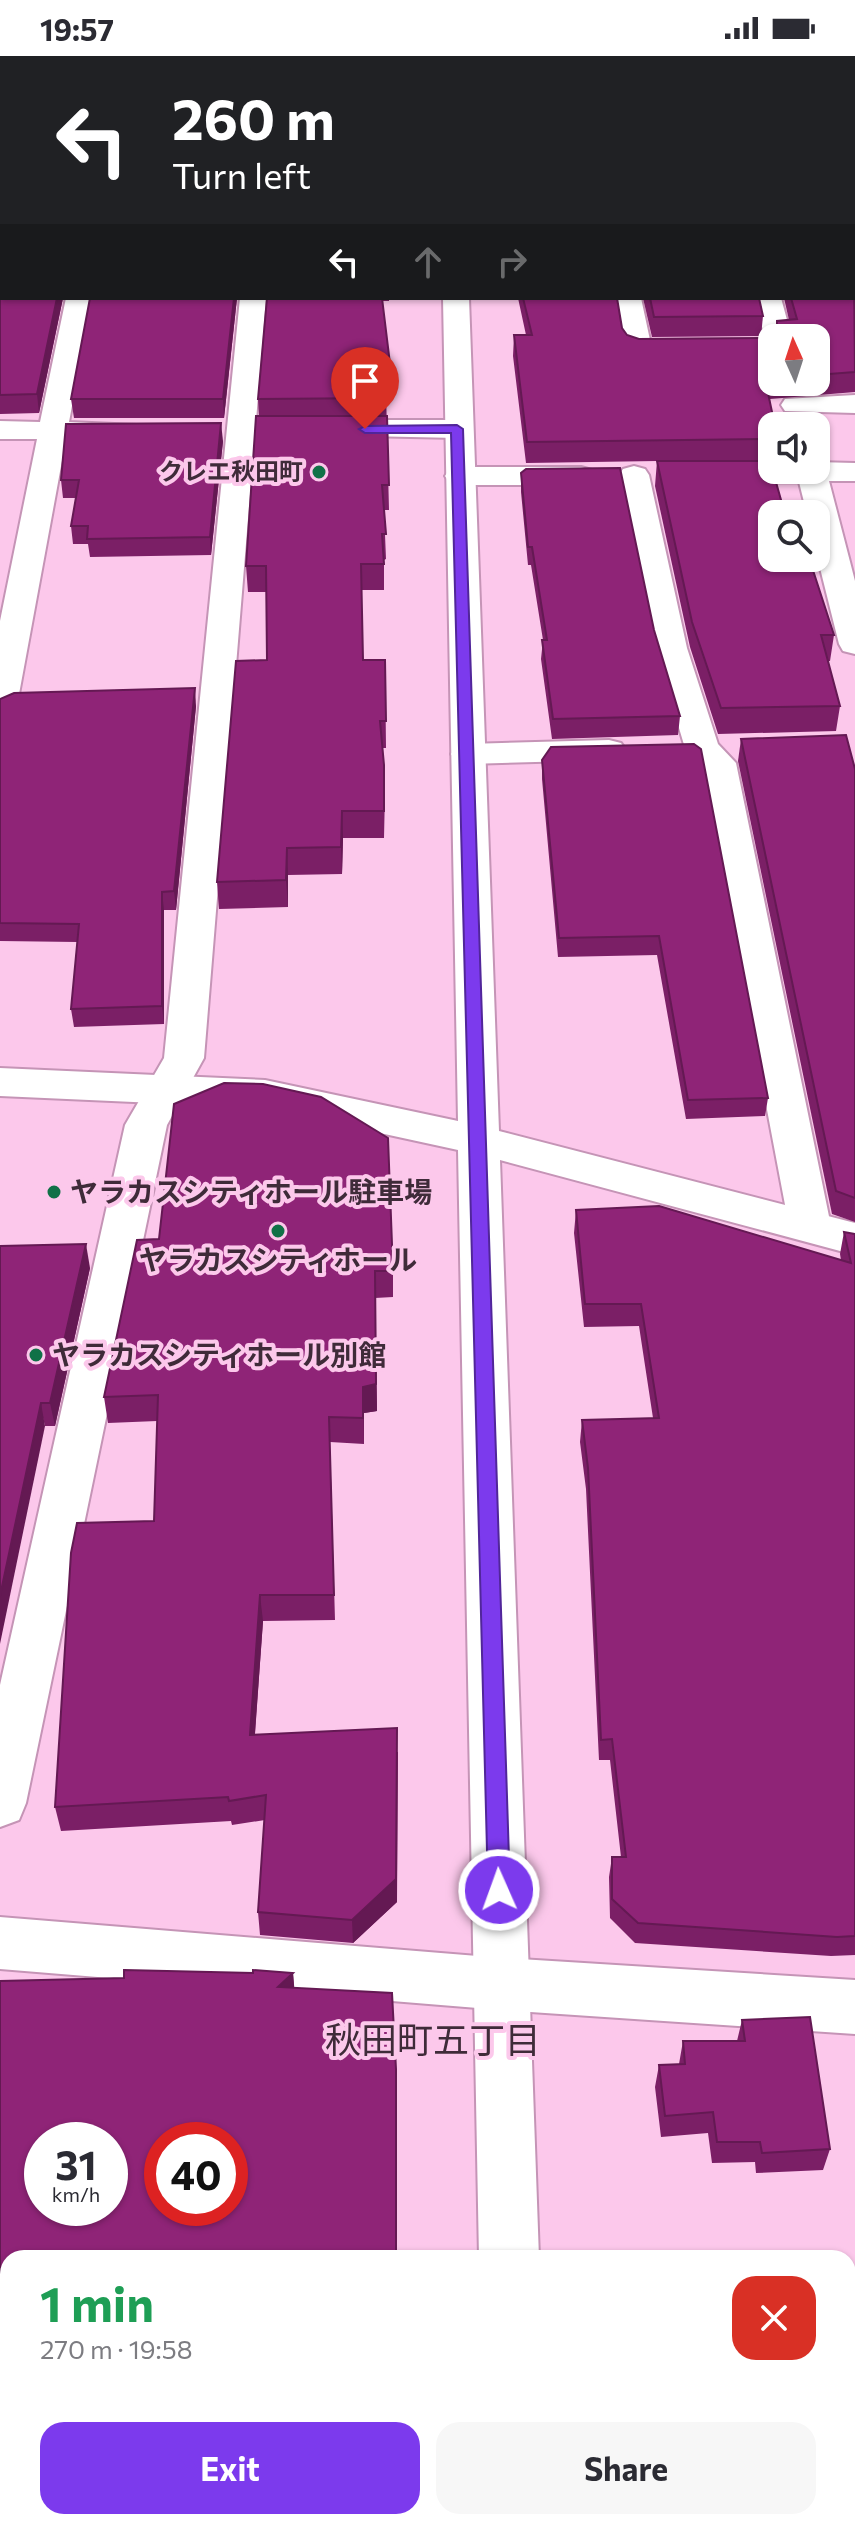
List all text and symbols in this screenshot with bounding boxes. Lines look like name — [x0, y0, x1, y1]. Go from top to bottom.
text: 19:57 — [40, 10, 114, 47]
text: 260 m — [172, 83, 335, 152]
icon: left — [40, 88, 144, 192]
text: Turn left — [172, 152, 311, 196]
icon: left — [322, 240, 366, 284]
icon: ahead — [406, 240, 450, 284]
icon: right — [490, 240, 534, 284]
north arrow — [758, 324, 830, 396]
map controls — [758, 324, 830, 572]
pin — [331, 347, 399, 429]
icon: arrive — [343, 359, 387, 403]
button: sound — [758, 412, 830, 484]
place label: クレエ秋田町 — [159, 456, 303, 485]
marker: クレエ秋田町 — [310, 463, 328, 481]
button: search — [758, 500, 830, 572]
place label: ヤラカスシティホール駐車場 — [70, 1174, 432, 1208]
marker: ヤラカスシティホール駐車場 — [45, 1183, 63, 1201]
marker: ヤラカスシティホール — [269, 1222, 287, 1240]
place label: ヤラカスシティホール — [139, 1242, 417, 1276]
place label: ヤラカスシティホール別館 — [52, 1337, 386, 1371]
marker: ヤラカスシティホール別館 — [27, 1346, 45, 1364]
position arrow — [457, 1848, 541, 1932]
district label: 秋田町五丁目 — [325, 2016, 541, 2060]
speed limit sign: 40 — [144, 2122, 248, 2226]
text: 31 — [55, 2139, 97, 2188]
text: km/h — [52, 2182, 100, 2206]
text: 1 min — [40, 2273, 154, 2332]
button: close — [732, 2276, 816, 2360]
text: 270 m · 19:58 — [40, 2333, 192, 2364]
button: Exit — [40, 2422, 420, 2514]
button: Share — [436, 2422, 816, 2514]

